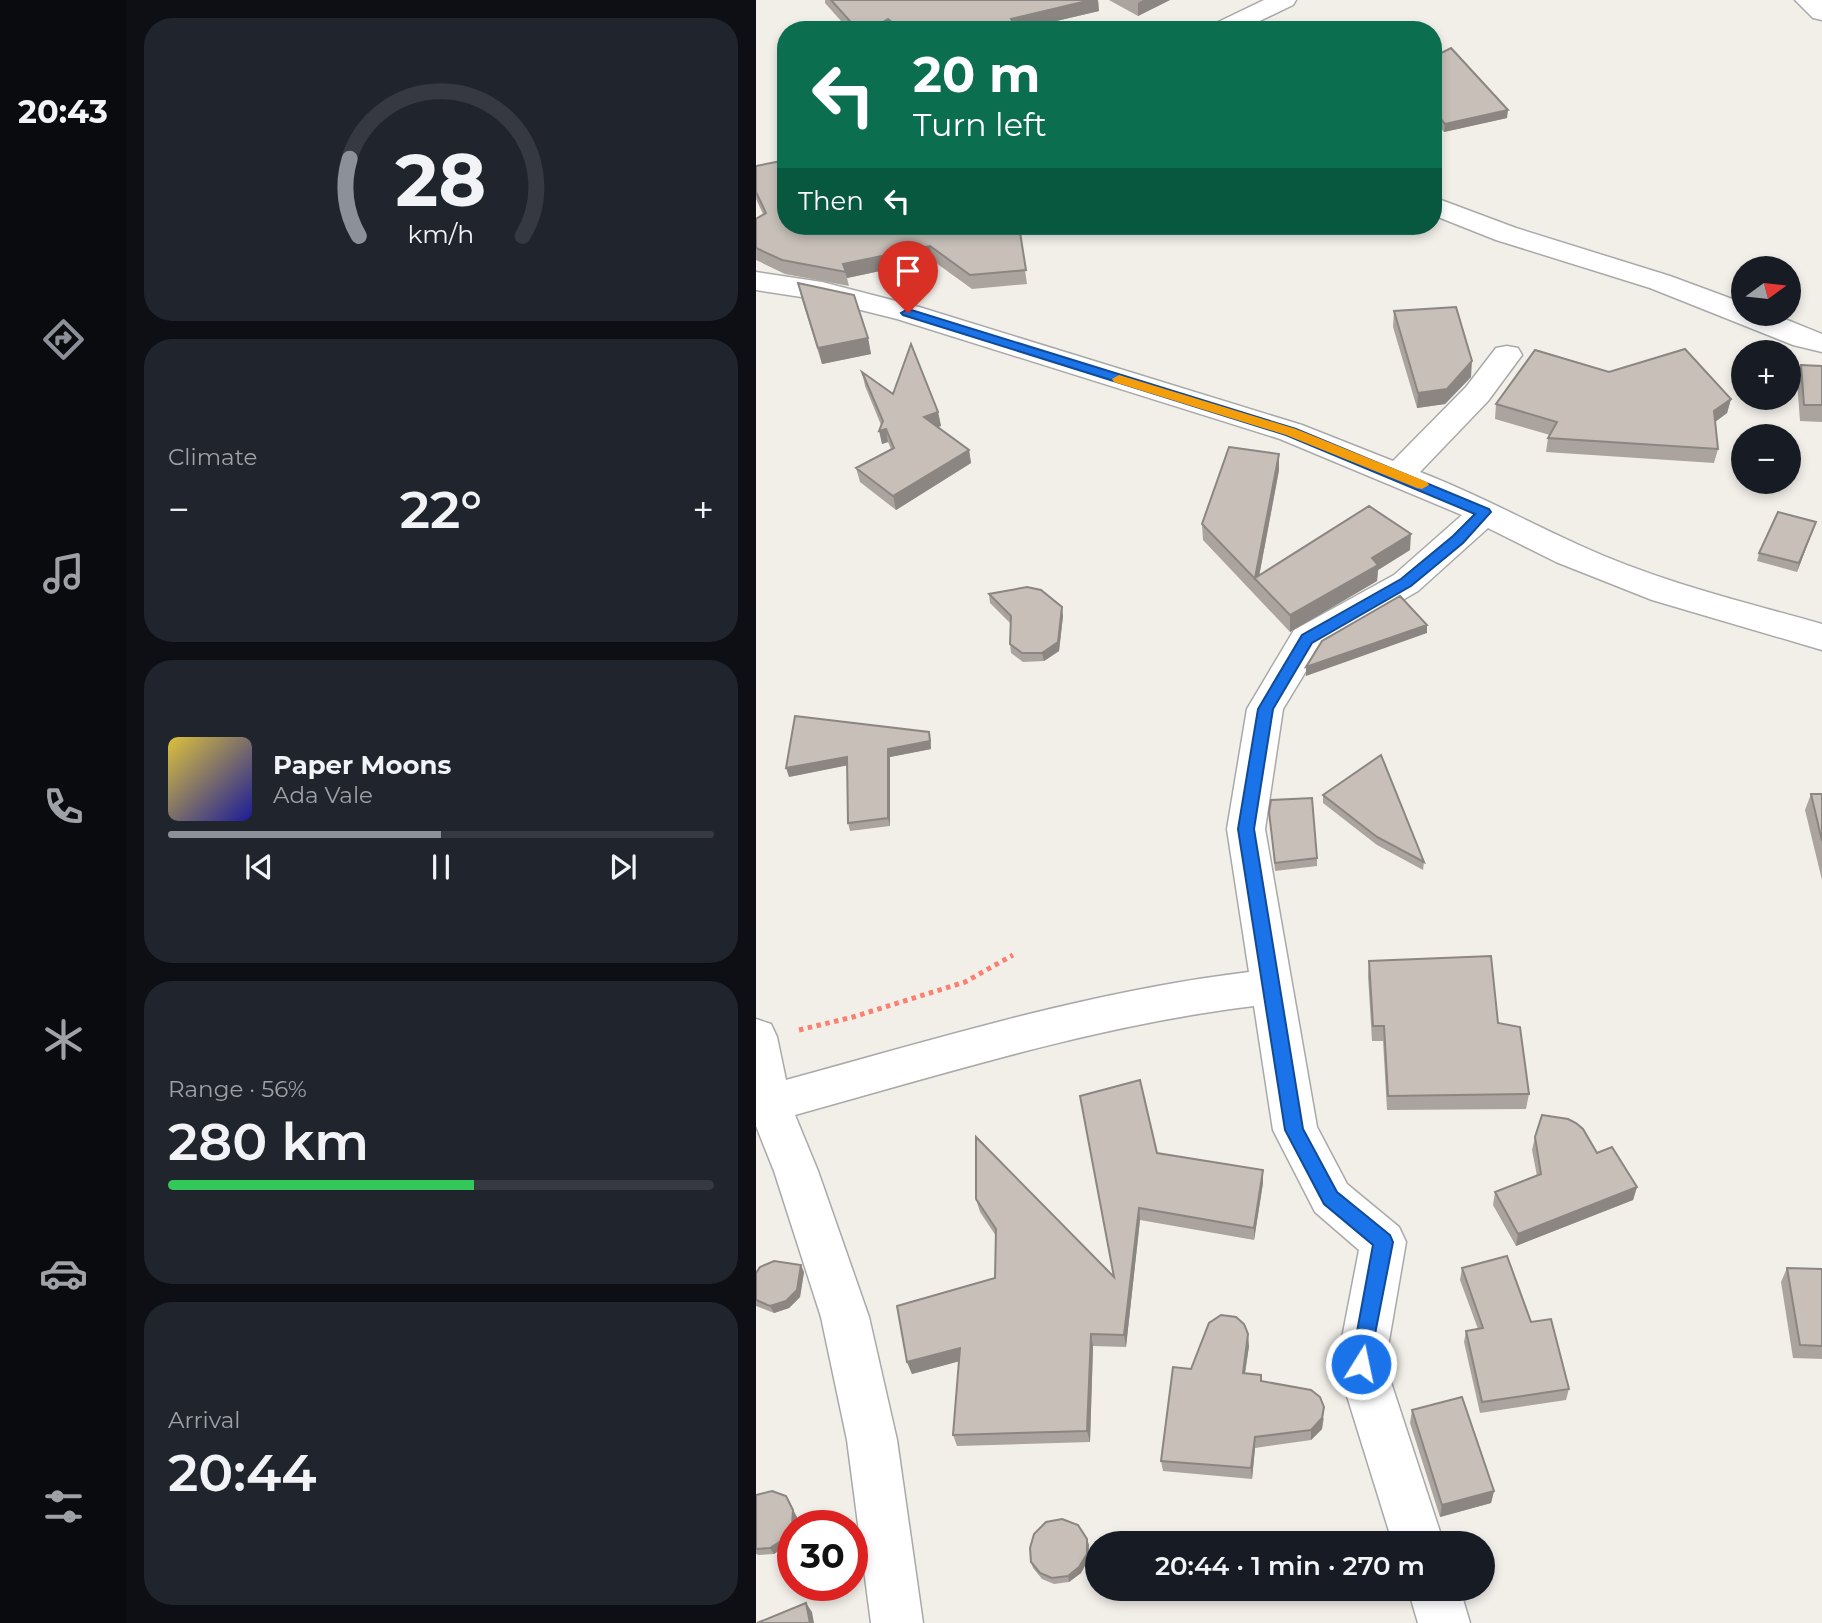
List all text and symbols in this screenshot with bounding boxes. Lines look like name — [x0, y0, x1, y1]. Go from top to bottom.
text: 20 m — [913, 45, 1040, 104]
icon: left — [798, 49, 889, 140]
text: 20:43 — [18, 92, 108, 131]
text: Turn left — [913, 105, 1047, 144]
text: 28 — [396, 136, 487, 224]
icon: left — [878, 182, 916, 220]
text: Then — [798, 185, 864, 217]
text: km/h — [408, 218, 474, 248]
pin — [878, 241, 938, 313]
icon: arrive — [889, 252, 927, 290]
north arrow — [1731, 256, 1801, 326]
map controls — [1731, 256, 1801, 494]
icon: directions — [39, 315, 88, 364]
button: + — [1731, 340, 1801, 410]
button: − — [1731, 424, 1801, 494]
text: Climate — [168, 443, 257, 471]
text: 22° — [400, 478, 482, 541]
text: − — [168, 486, 190, 533]
text: + — [692, 486, 714, 533]
icon: music — [39, 549, 88, 598]
text: Paper Moons — [273, 749, 451, 781]
text: Ada Vale — [273, 781, 373, 809]
icon: phone — [39, 782, 88, 831]
icon: previous — [240, 848, 278, 886]
icon: pause — [422, 848, 460, 886]
icon: next — [604, 848, 642, 886]
icon: climate — [39, 1015, 88, 1064]
text: Range · 56% — [168, 1075, 307, 1103]
text: 280 km — [168, 1110, 369, 1173]
icon: car — [39, 1249, 88, 1298]
position arrow — [1324, 1327, 1398, 1401]
text: Arrival — [168, 1406, 241, 1434]
text: 20:44 — [168, 1441, 317, 1504]
icon: filters — [39, 1482, 88, 1531]
speed limit sign: 30 — [777, 1510, 868, 1601]
text: 20:44 · 1 min · 270 m — [1155, 1550, 1425, 1582]

